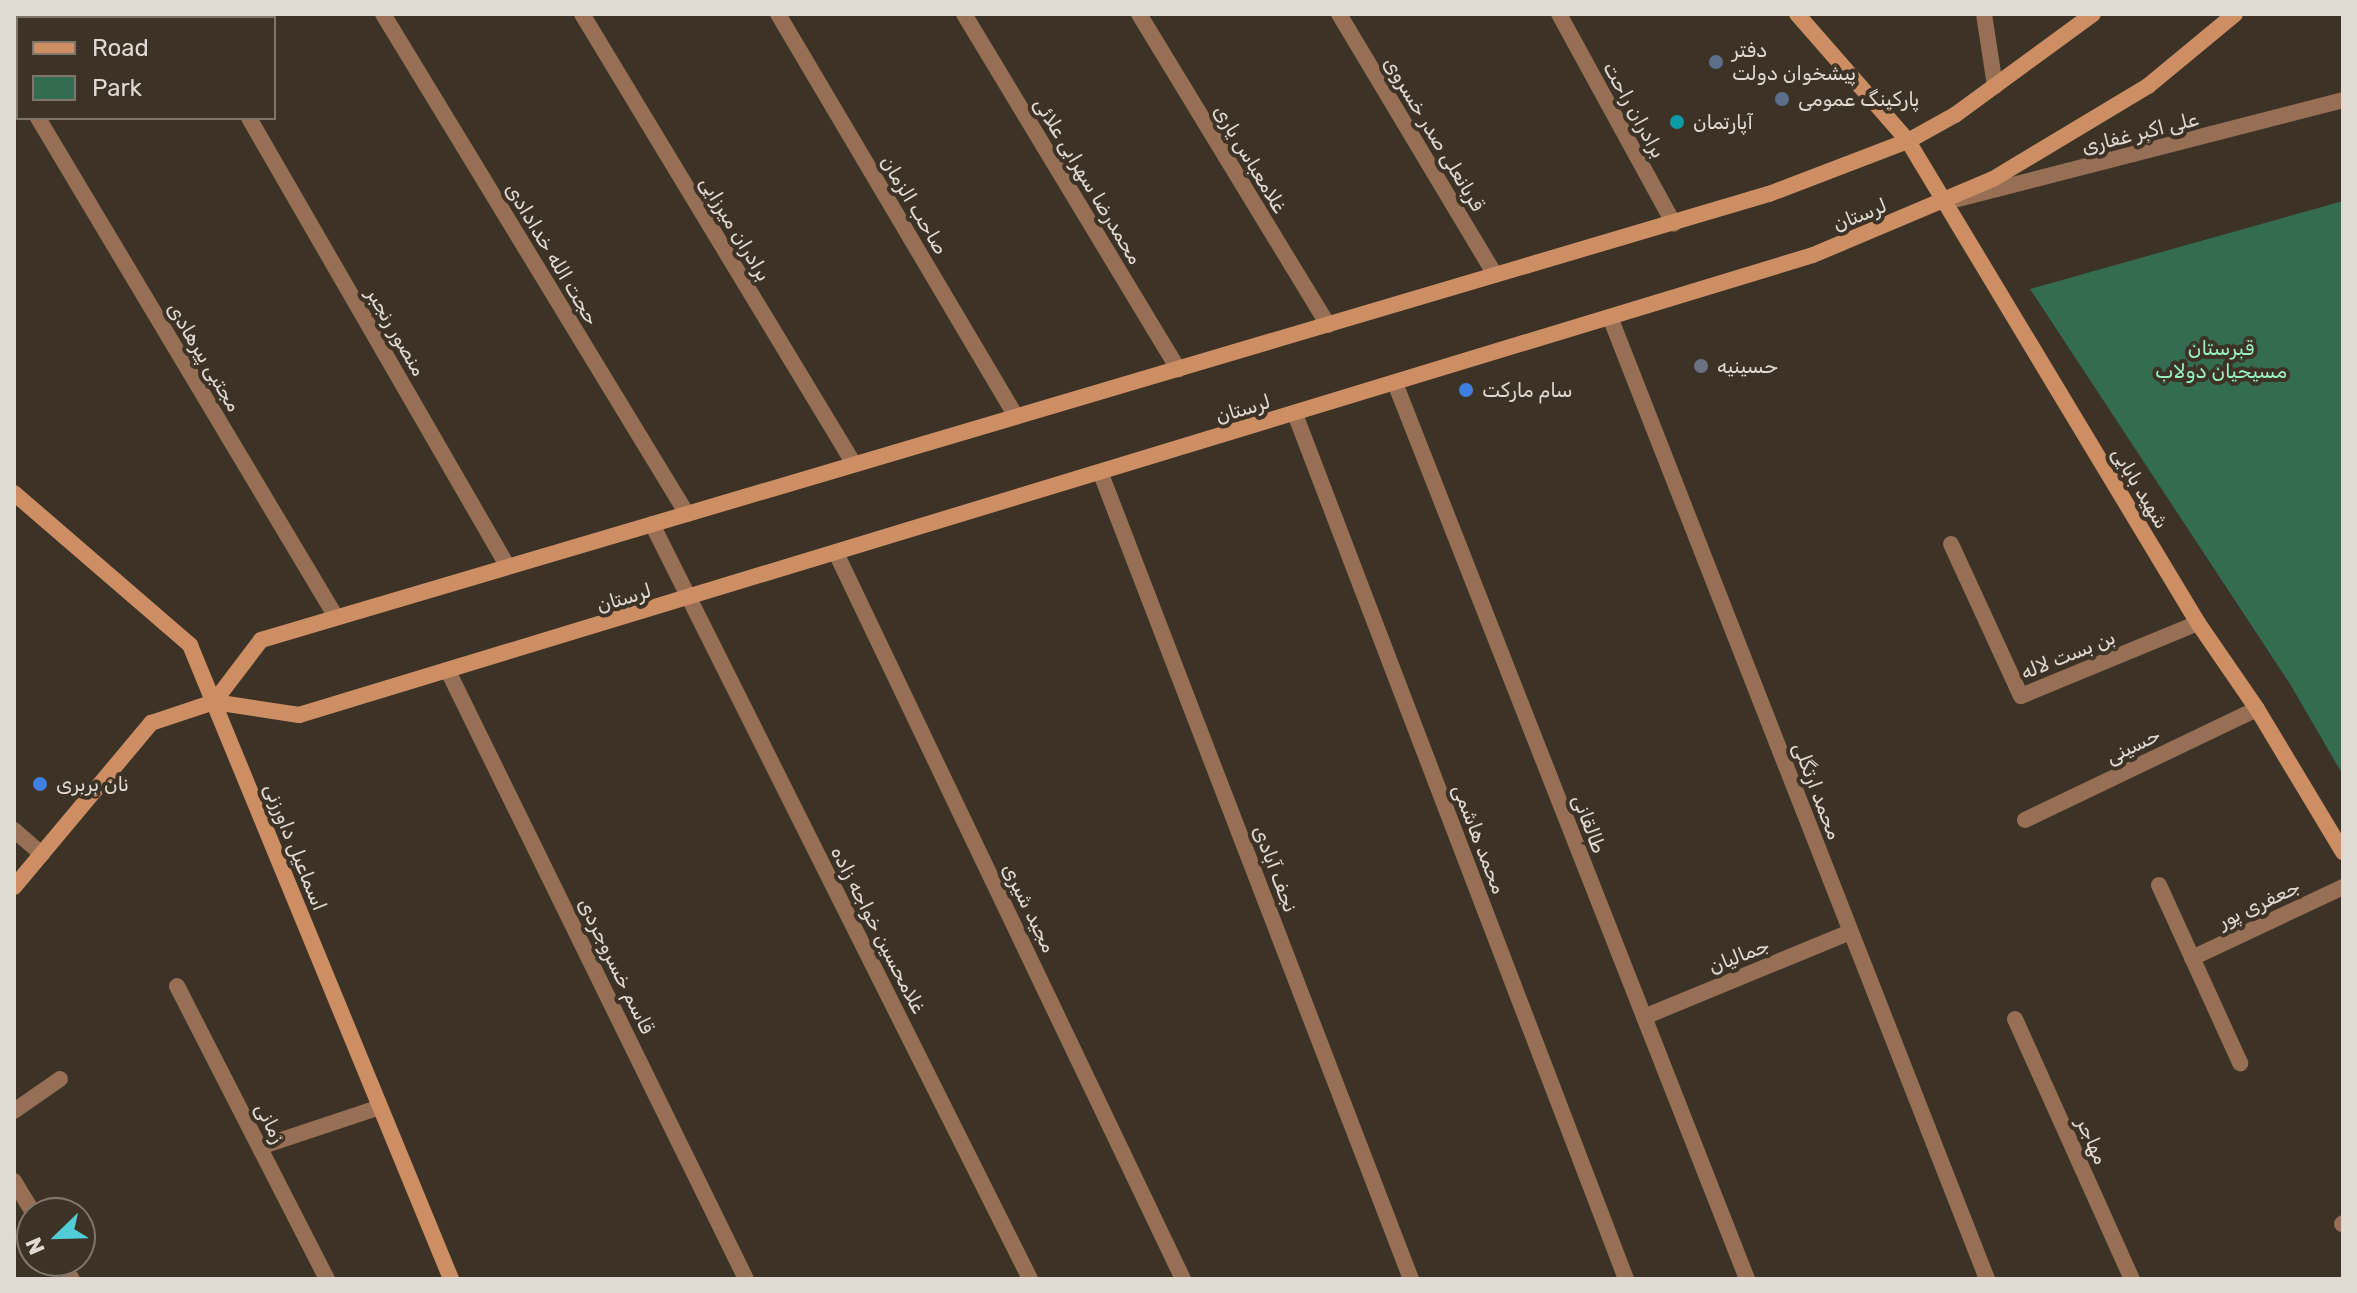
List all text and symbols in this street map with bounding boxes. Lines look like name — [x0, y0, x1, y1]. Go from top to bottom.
legend — [16, 16, 276, 120]
text: Road — [92, 34, 149, 62]
place label: دفتر پیشخوان دولت — [1732, 38, 1856, 85]
street label: قربانعلی صدر خسروی — [1378, 52, 1490, 216]
marker: دفتر پیشخوان دولت — [1707, 53, 1725, 71]
street label: برادران راحت — [1598, 58, 1670, 162]
text: Park — [92, 74, 142, 102]
place label: پارکینگ عمومی — [1798, 87, 1919, 111]
marker: پارکینگ عمومی — [1773, 90, 1791, 108]
street label: محمدرضا سهرابی علائی — [1029, 93, 1147, 269]
street label: غلامعباس یاری — [1208, 101, 1292, 217]
street label: علی اکبر غفاری — [2079, 107, 2201, 159]
place label: آپارتمان — [1693, 110, 1753, 134]
marker: آپارتمان — [1668, 113, 1686, 131]
street label: صاحب الزمان — [875, 151, 953, 259]
street label: برادران میرزایی — [694, 172, 776, 286]
street label: حجت الله خدادادی — [500, 178, 604, 330]
street label: لرستان — [1829, 193, 1891, 237]
street label: منصور رنجبر — [361, 284, 431, 380]
street label: مجتبی پیرهادی — [162, 298, 246, 416]
park label: قبرستان مسیحیان دولاب — [2155, 337, 2287, 384]
place label: حسینیه — [1717, 354, 1778, 378]
marker: حسینیه — [1692, 357, 1710, 375]
place label: سام مارکت — [1482, 378, 1573, 402]
marker: سام مارکت — [1457, 381, 1475, 399]
street label: لرستان — [1213, 389, 1273, 429]
street label: شهید بابایی — [2106, 443, 2174, 533]
street label: لرستان — [594, 578, 654, 618]
street label: بن بست لاله — [2017, 625, 2119, 685]
street label: حسینی — [2102, 723, 2164, 769]
street label: محمد ارتگلی — [1787, 739, 1847, 843]
place label: نان بربری — [56, 772, 129, 796]
marker: نان بربری — [31, 775, 49, 793]
street label: اسماعیل داورزنی — [259, 780, 331, 914]
street label: محمد هاشمی — [1447, 781, 1511, 897]
street label: طالقانی — [1567, 791, 1611, 857]
street label: نجف آبادی — [1247, 822, 1303, 916]
street label: غلامحسین خواجه زاده — [825, 842, 931, 1018]
street label: مجید شیری — [997, 859, 1061, 957]
street label: جعفری پور — [2214, 875, 2304, 933]
street label: قاسم خسروجردی — [573, 894, 659, 1038]
street label: جمالیان — [1705, 933, 1773, 979]
street label: زمانی — [250, 1099, 290, 1147]
street label: مهاجر — [2071, 1114, 2113, 1168]
north arrow — [16, 1197, 96, 1277]
text: N — [20, 1233, 51, 1258]

